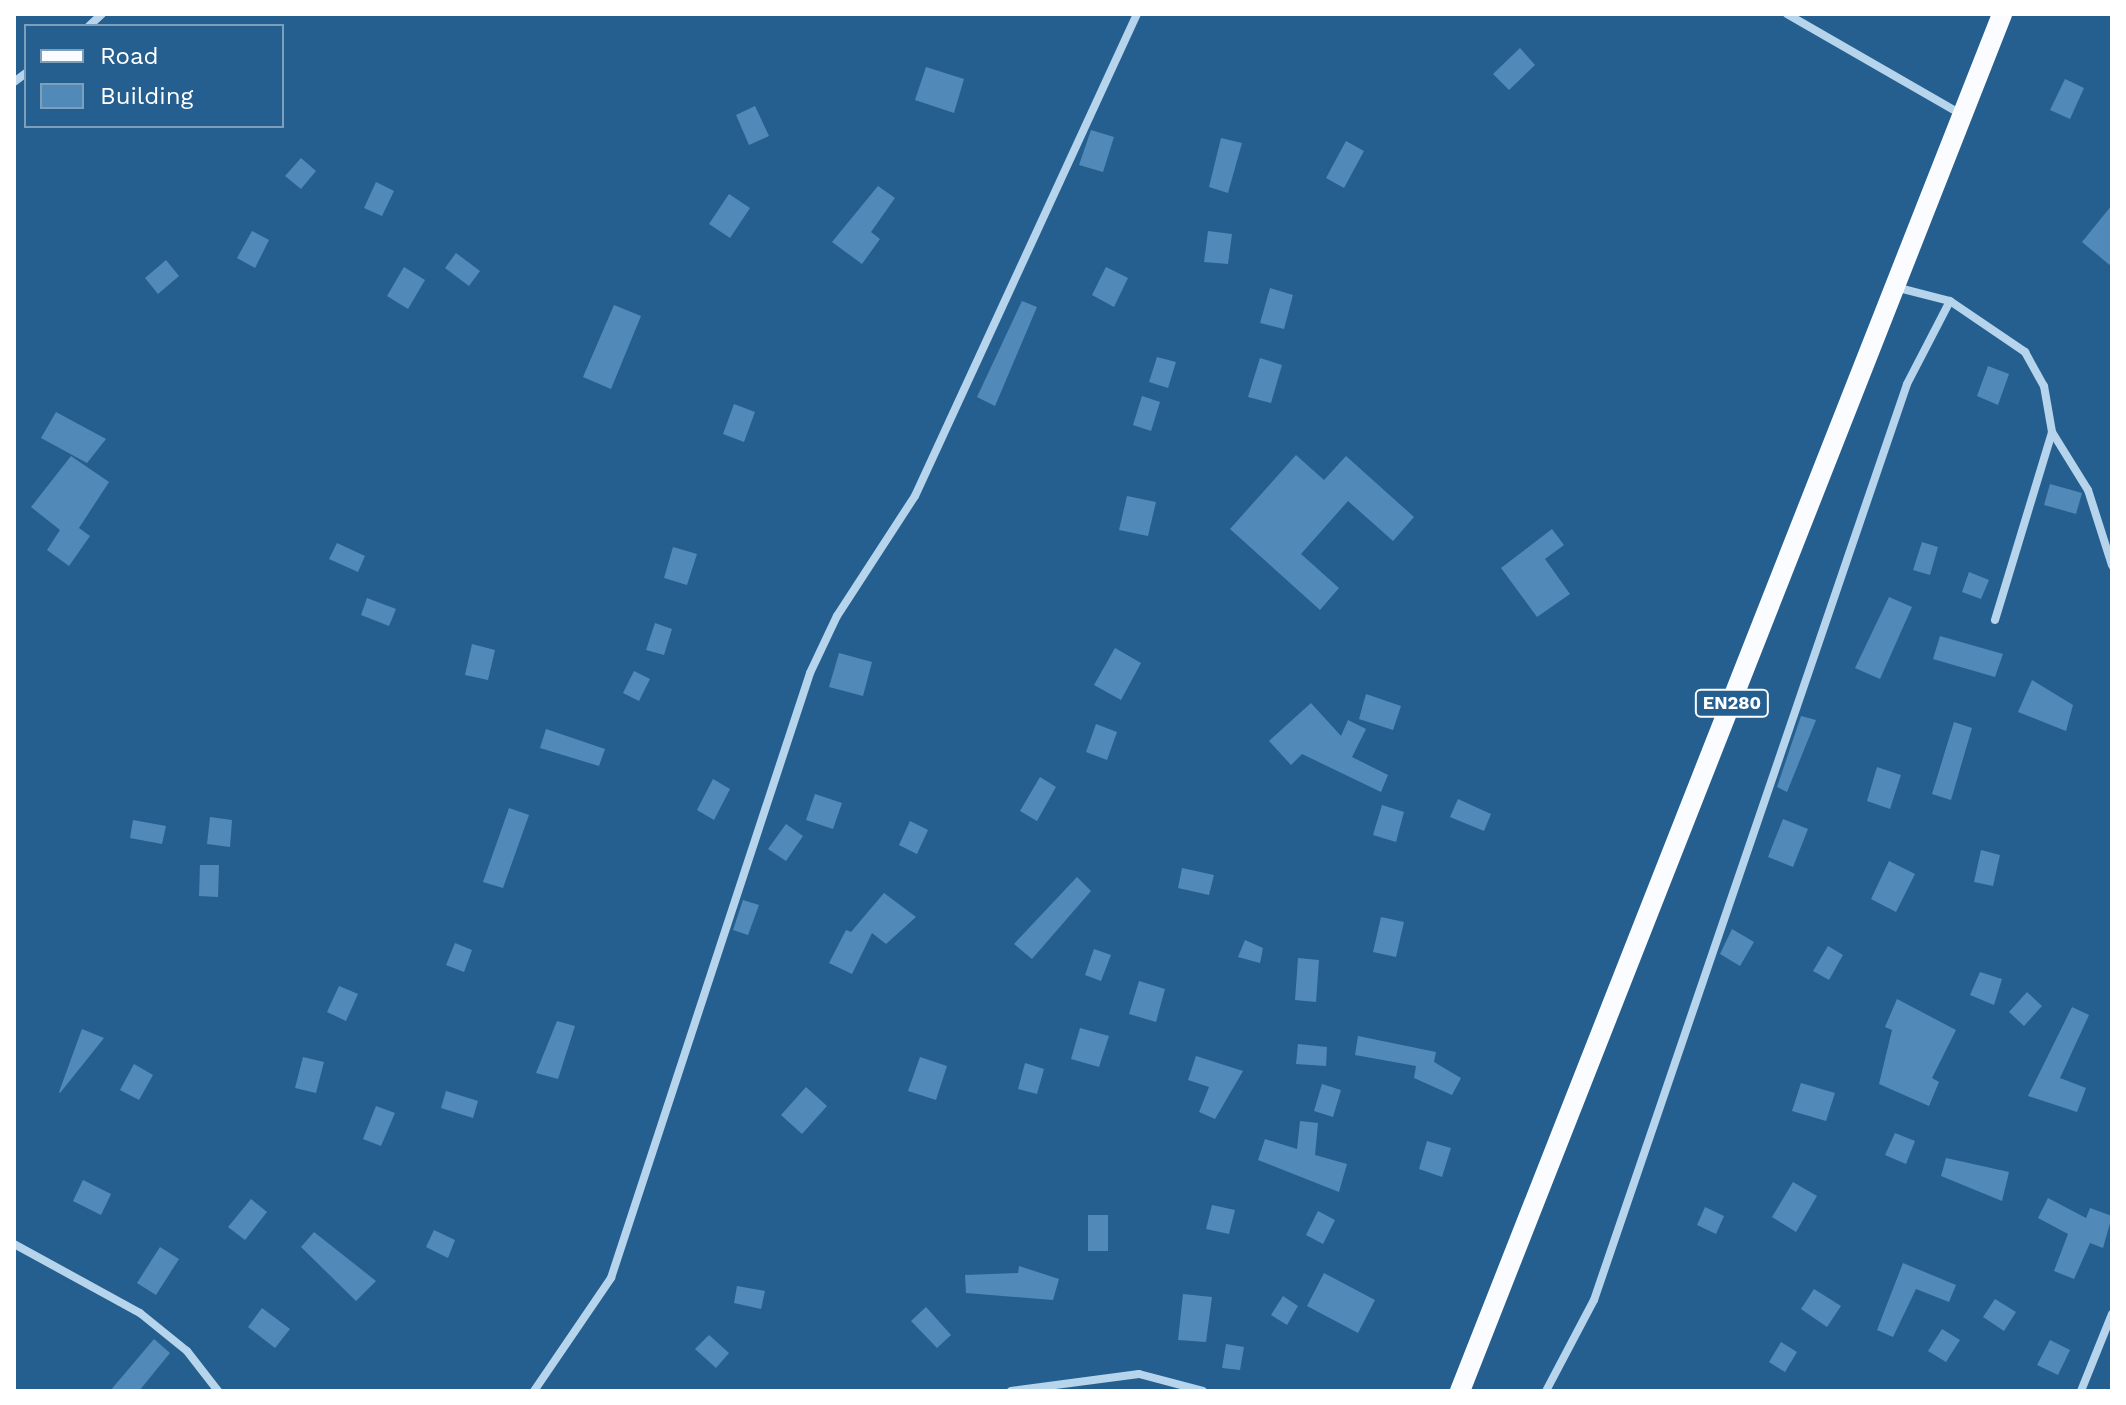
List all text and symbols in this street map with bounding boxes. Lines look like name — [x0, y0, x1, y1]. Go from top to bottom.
legend — [24, 24, 284, 128]
text: Road — [100, 42, 159, 70]
text: Building — [100, 82, 193, 110]
road number: EN280 — [1694, 689, 1770, 717]

